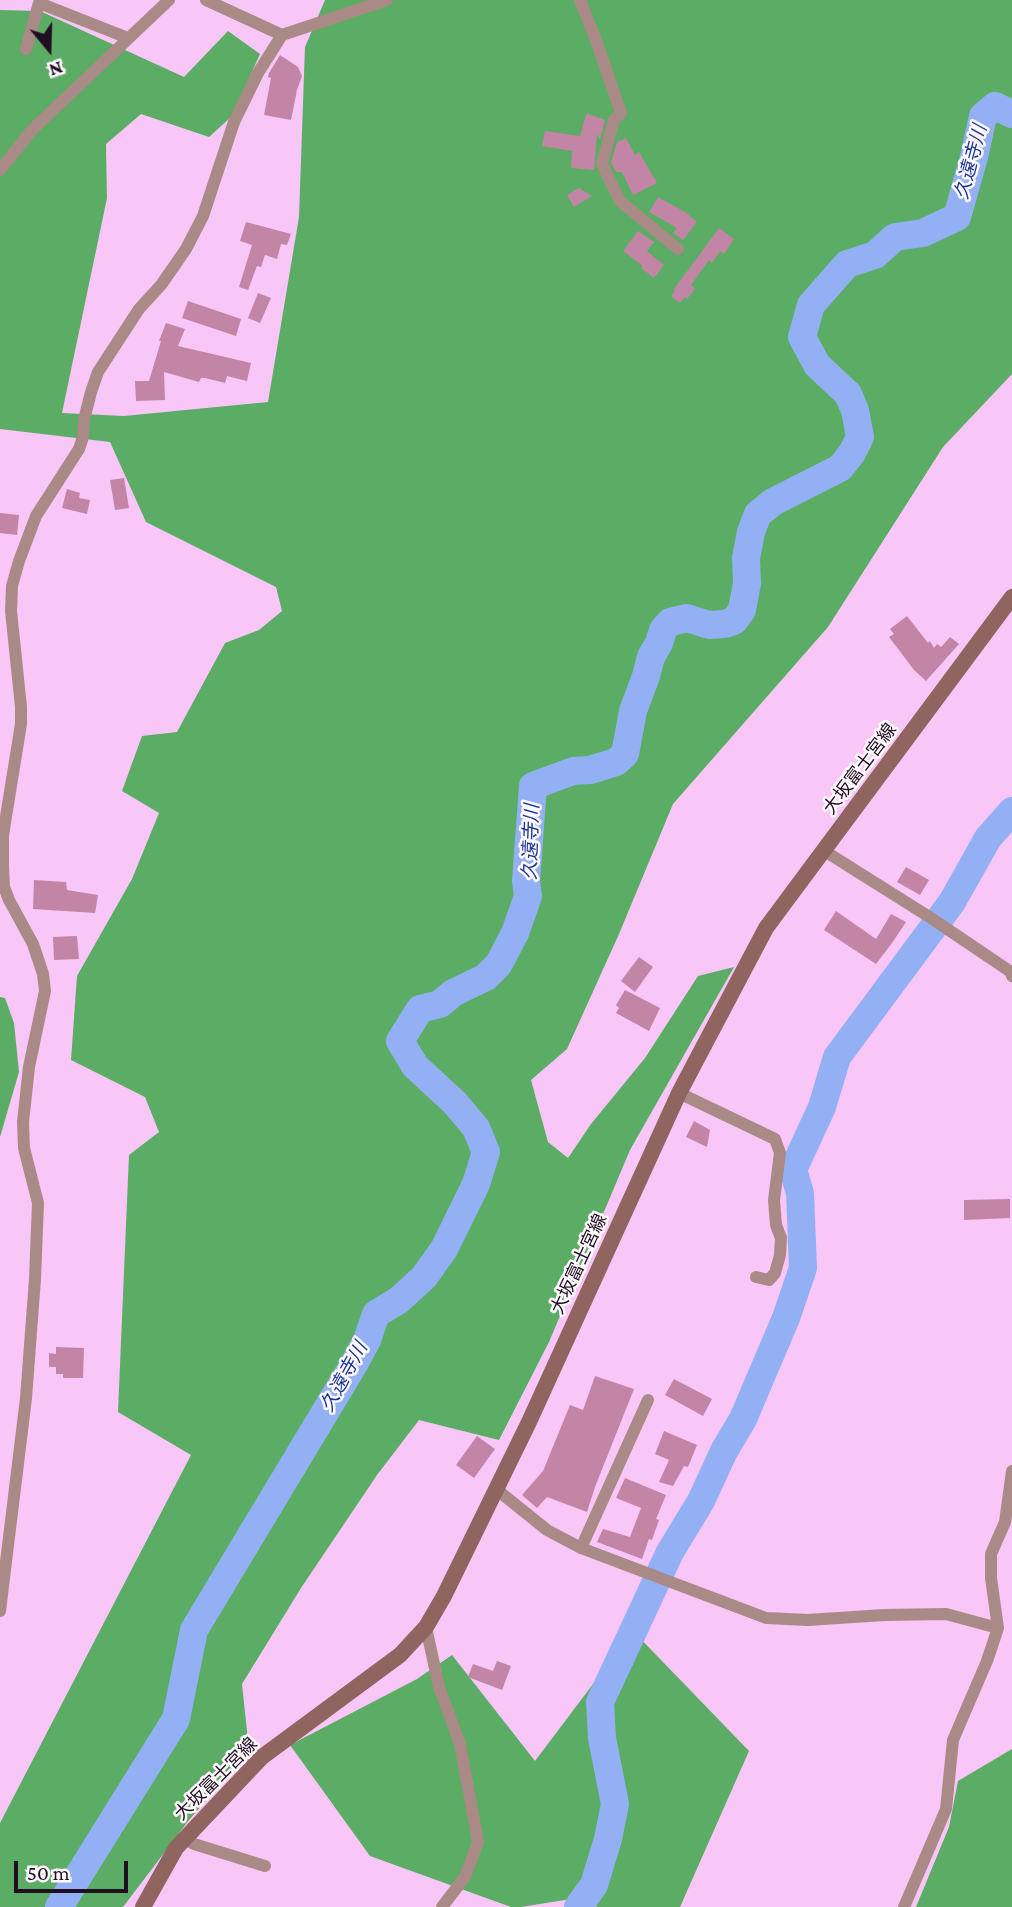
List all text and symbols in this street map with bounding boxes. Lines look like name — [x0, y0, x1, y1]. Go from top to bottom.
north arrow — [14, 14, 84, 84]
text: N — [46, 57, 66, 81]
water label: 久遠寺川 — [950, 122, 992, 202]
street label: 大坂富士宮線 — [819, 719, 901, 819]
water label: 久遠寺川 — [518, 804, 544, 880]
street label: 大坂富士宮線 — [546, 1210, 612, 1318]
water label: 久遠寺川 — [316, 1338, 372, 1416]
street label: 大坂富士宮線 — [170, 1733, 262, 1825]
scale bar — [18, 1848, 131, 1892]
text: 50 m — [27, 1861, 70, 1885]

